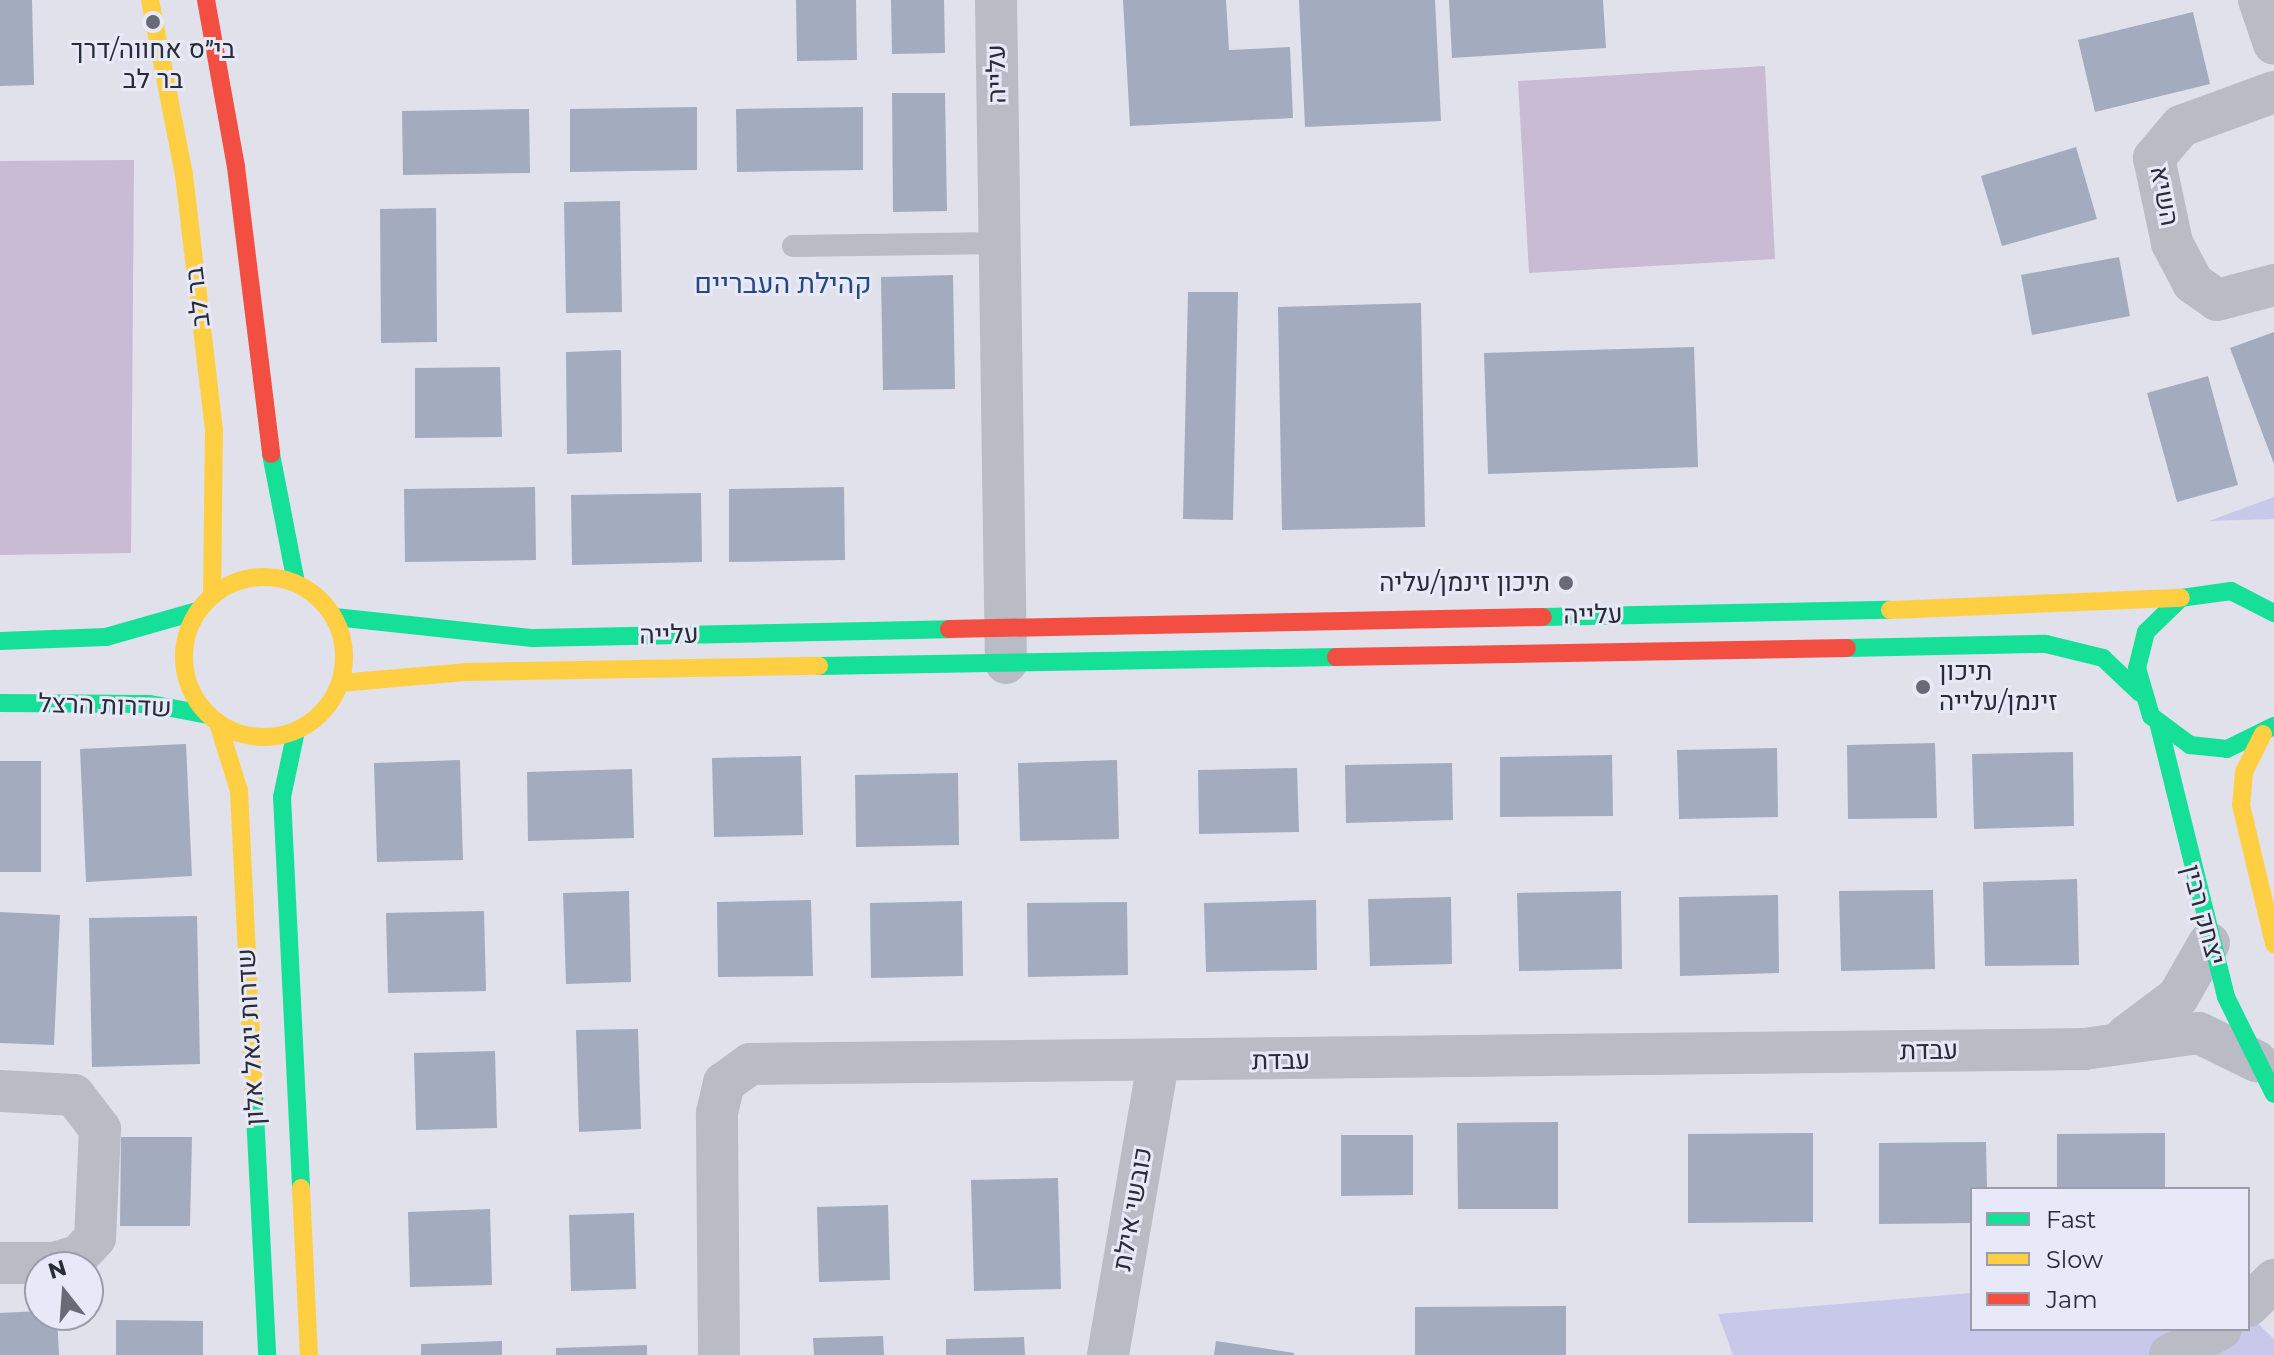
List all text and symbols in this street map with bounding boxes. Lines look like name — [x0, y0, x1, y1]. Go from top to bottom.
marker: בי״ס אחווה/דרך בר לב — [144, 13, 162, 31]
place label: בי״ס אחווה/דרך בר לב — [71, 34, 235, 96]
street label: עלייה — [981, 44, 1013, 104]
street label: השיא — [2143, 163, 2185, 229]
street label: בר לב — [179, 265, 217, 329]
district label: קהילת העבריים — [694, 266, 872, 300]
place label: תיכון זינמן/עליה — [1379, 567, 1550, 599]
marker: תיכון זינמן/עליה — [1557, 574, 1575, 592]
street label: עלייה — [1563, 599, 1623, 631]
street label: עלייה — [639, 619, 699, 651]
place label: תיכון זינמן/עלייה — [1939, 656, 2058, 718]
marker: תיכון זינמן/עלייה — [1914, 678, 1932, 696]
street label: שדרות הרצל — [38, 688, 172, 724]
street label: יצחק רבין — [2175, 861, 2231, 969]
street label: שדרות יגאל אלון — [231, 948, 271, 1126]
street label: עבדת — [1899, 1035, 1959, 1067]
street label: עבדת — [1251, 1045, 1311, 1077]
street label: כובשי אילת — [1107, 1145, 1159, 1273]
legend — [1970, 1187, 2250, 1331]
text: Fast — [2046, 1205, 2096, 1234]
text: Slow — [2046, 1245, 2103, 1274]
north arrow — [24, 1251, 104, 1331]
text: N — [45, 1254, 70, 1285]
text: Jam — [2046, 1285, 2098, 1314]

